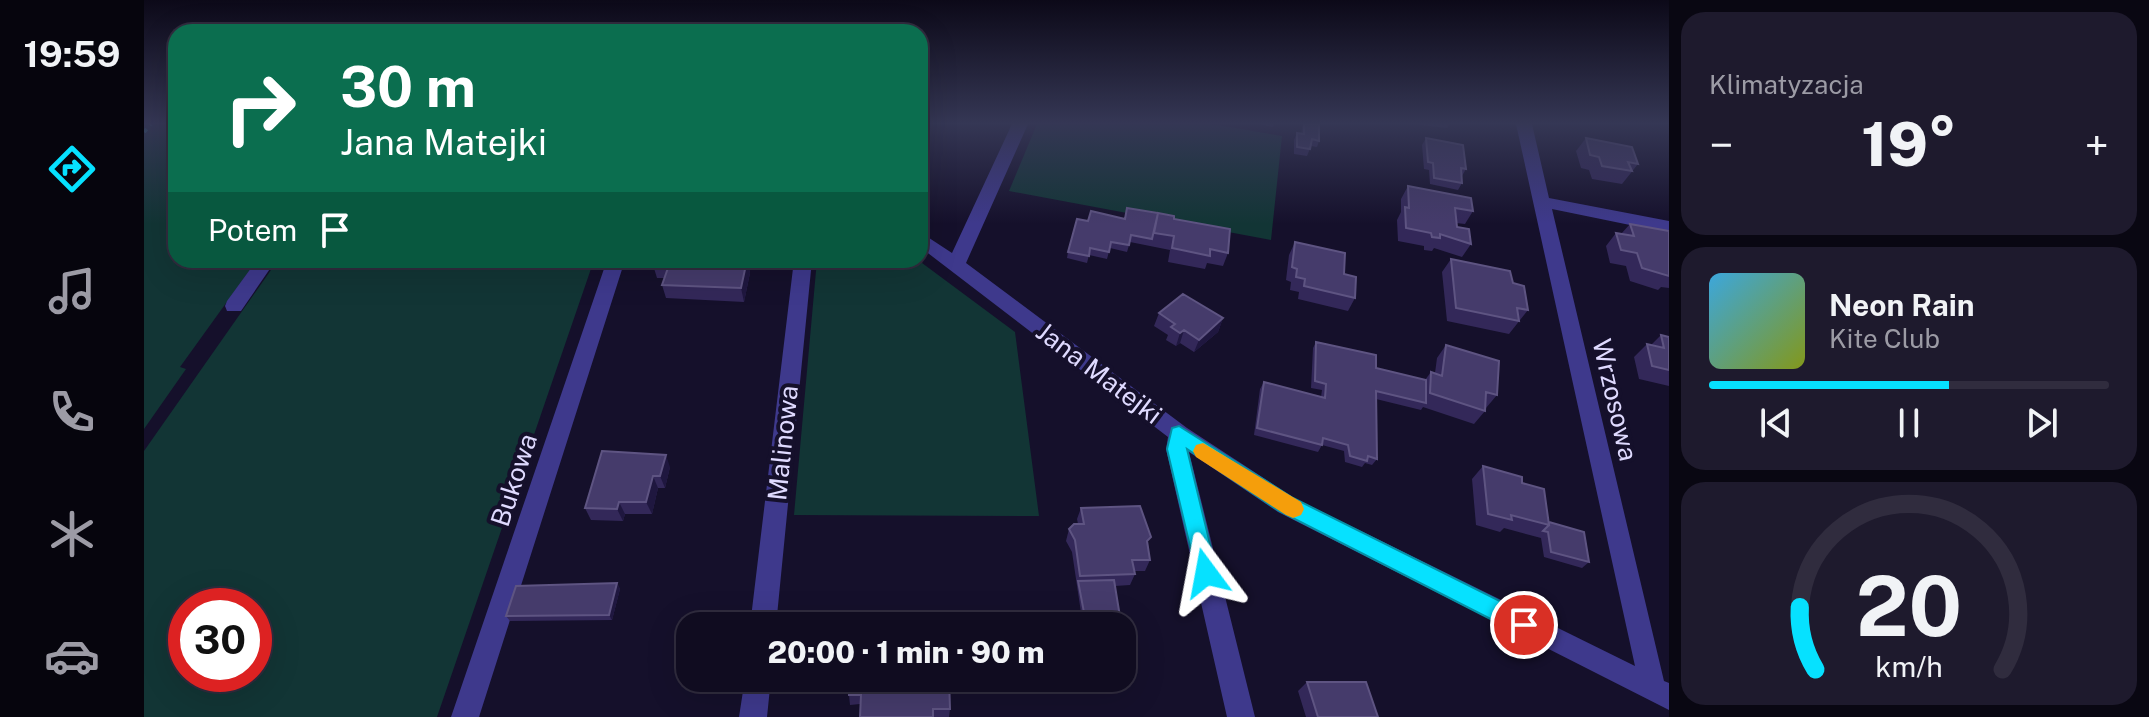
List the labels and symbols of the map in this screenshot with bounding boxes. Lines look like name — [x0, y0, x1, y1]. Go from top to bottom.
street label: Jana Matejki — [1030, 315, 1168, 430]
street label: Wrzosowa — [1586, 336, 1645, 464]
street label: Malinowa — [761, 384, 804, 502]
street label: Bukowa — [484, 430, 543, 530]
position arrow — [1164, 531, 1248, 615]
speed limit sign: 30 — [168, 588, 272, 692]
pin — [1490, 591, 1558, 659]

